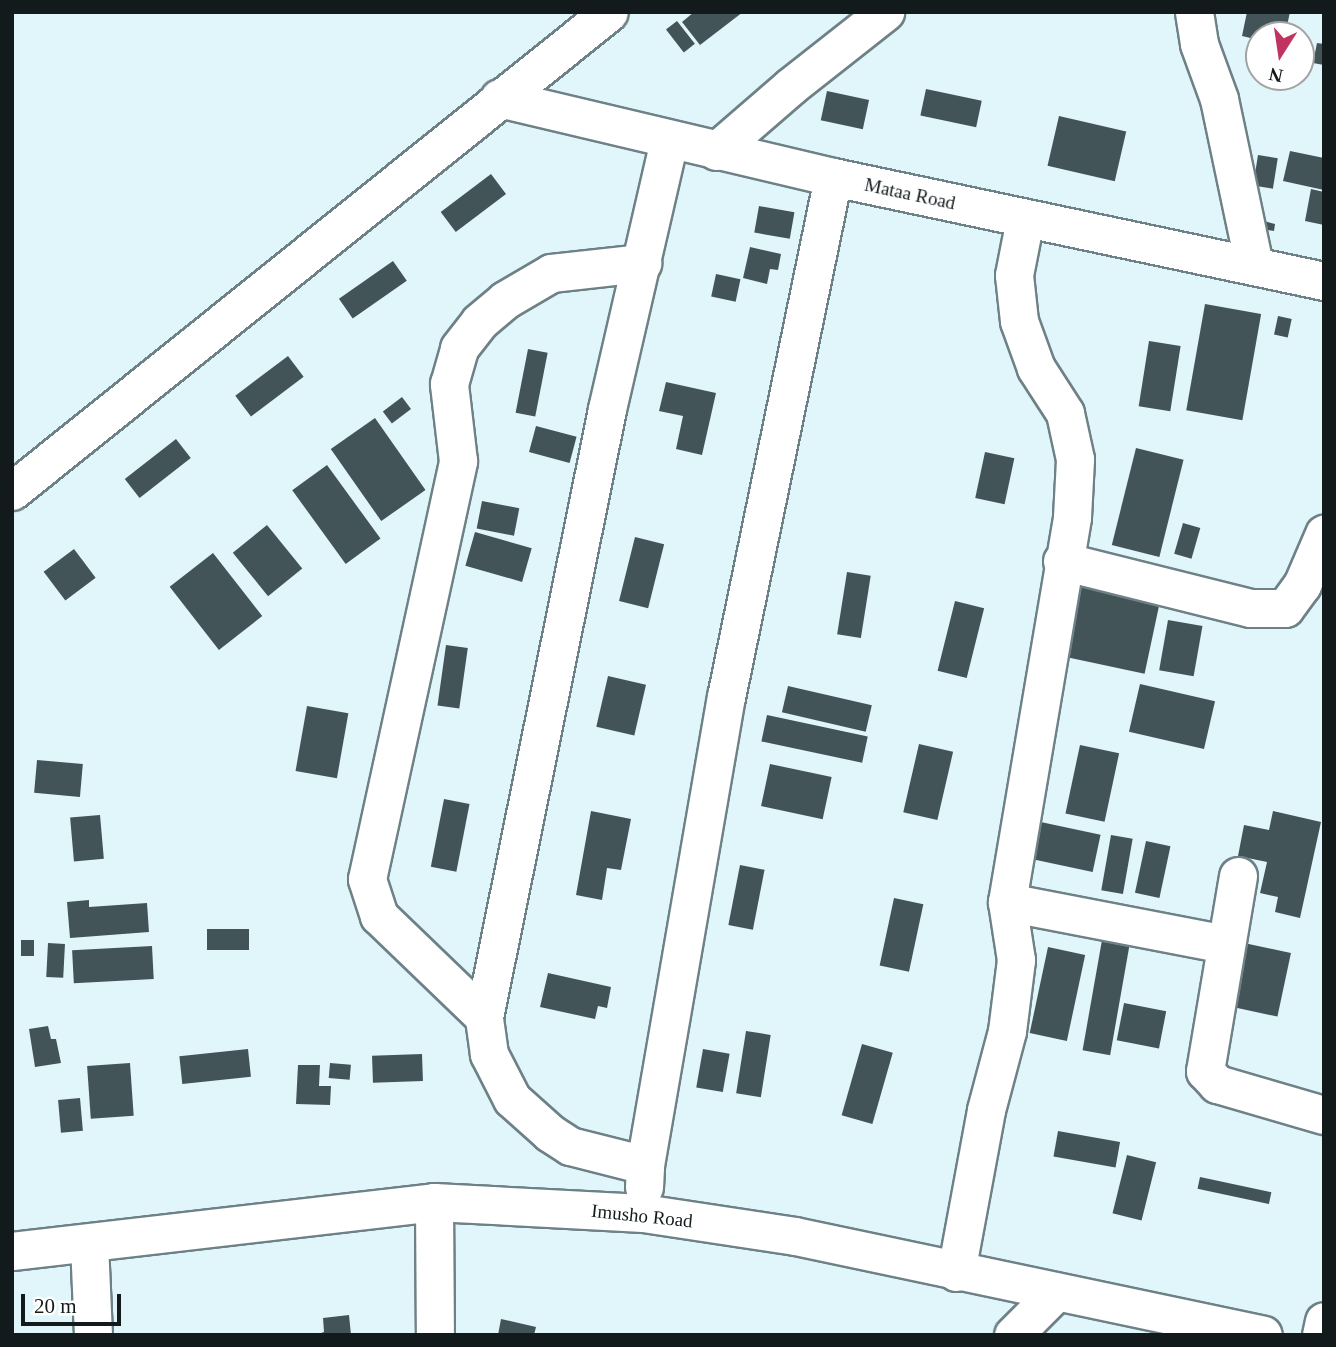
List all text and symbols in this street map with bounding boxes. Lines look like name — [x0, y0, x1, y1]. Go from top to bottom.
north arrow — [1245, 21, 1315, 91]
text: N — [1267, 63, 1285, 87]
street label: Mataa Road — [862, 173, 958, 215]
street label: Imusho Road — [590, 1199, 694, 1233]
scale bar — [24, 1280, 124, 1324]
text: 20 m — [34, 1294, 77, 1318]

